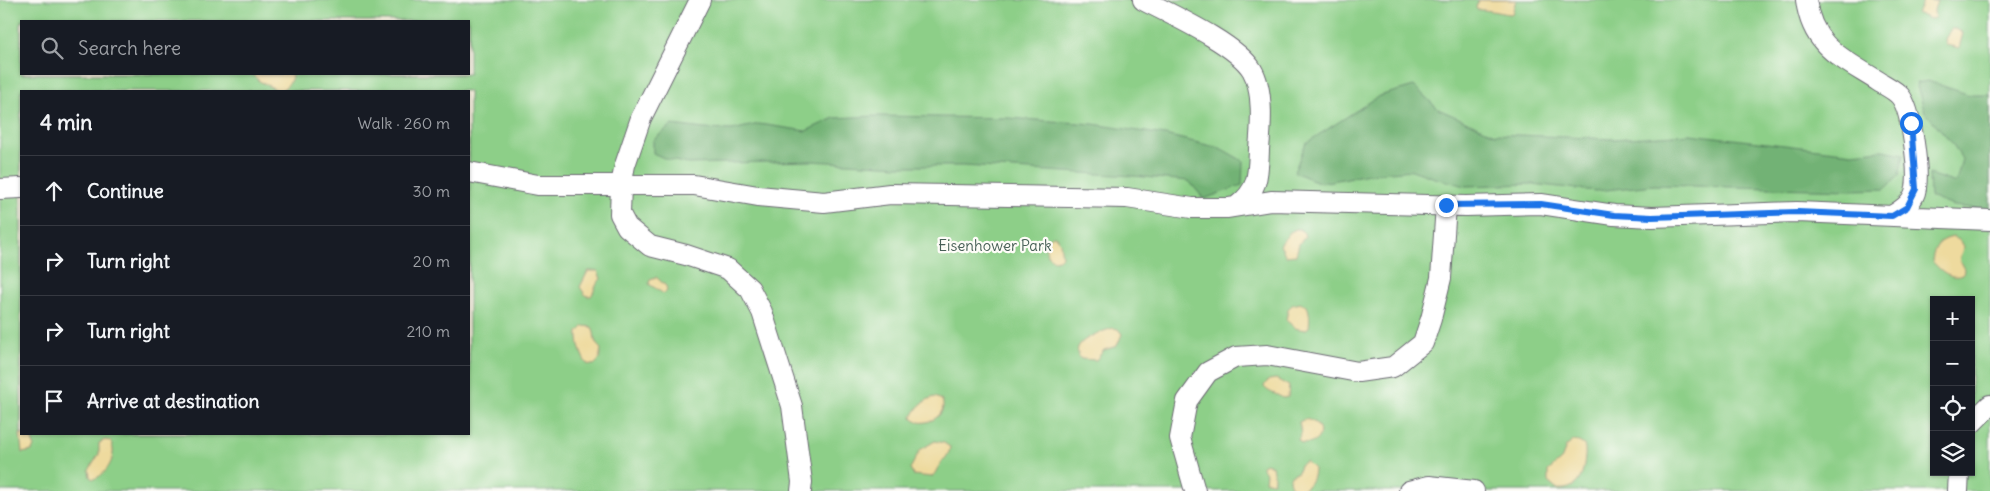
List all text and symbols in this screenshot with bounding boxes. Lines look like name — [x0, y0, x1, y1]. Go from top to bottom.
search box — [20, 20, 470, 75]
icon: search — [38, 34, 66, 62]
text: Search here — [78, 36, 181, 60]
text: 4 min — [40, 109, 92, 136]
route start — [1900, 112, 1923, 135]
text: Walk · 260 m — [358, 113, 450, 133]
icon: ahead — [40, 177, 68, 205]
text: Continue — [87, 179, 164, 203]
text: 30 m — [413, 181, 450, 201]
route end — [1435, 194, 1458, 217]
park label: Eisenhower Park — [938, 236, 1052, 255]
icon: right — [40, 247, 68, 275]
text: Turn right — [87, 249, 170, 273]
text: 20 m — [413, 251, 450, 271]
map controls — [1930, 296, 1975, 476]
button: + — [1930, 296, 1975, 341]
icon: right — [40, 317, 68, 345]
text: Turn right — [87, 319, 170, 343]
text: 210 m — [407, 321, 450, 341]
button: − — [1930, 341, 1975, 386]
button: locate — [1930, 386, 1975, 431]
icon: arrive — [40, 387, 68, 415]
text: Arrive at destination — [87, 389, 260, 413]
button: layers — [1930, 431, 1975, 476]

